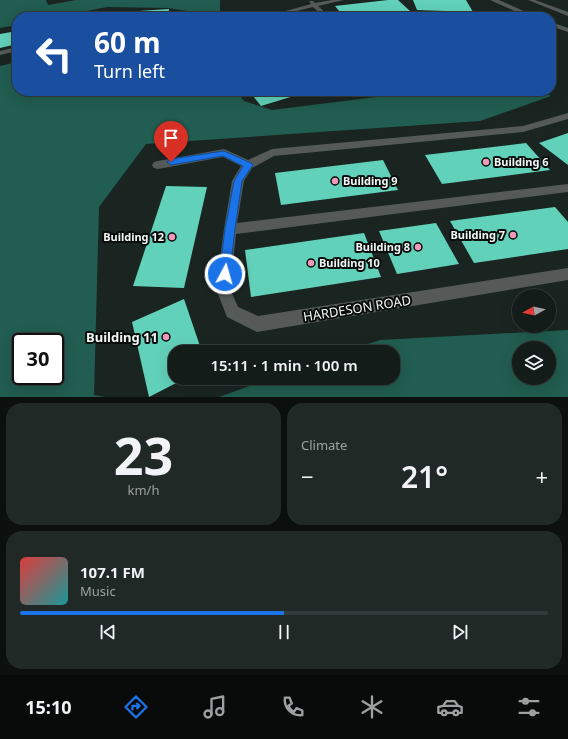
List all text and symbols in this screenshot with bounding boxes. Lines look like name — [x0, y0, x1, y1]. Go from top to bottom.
text: 60 m — [94, 23, 161, 61]
icon: left — [28, 28, 80, 80]
text: Turn left — [94, 59, 165, 83]
pin — [154, 121, 188, 162]
icon: arrive — [160, 127, 182, 149]
place label: Building 6 — [494, 154, 549, 169]
marker: Building 6 — [481, 157, 491, 167]
place label: Building 9 — [343, 173, 398, 188]
marker: Building 9 — [330, 176, 340, 186]
place label: Building 7 — [450, 227, 505, 242]
place label: Building 12 — [103, 229, 164, 244]
marker: Building 7 — [508, 230, 518, 240]
marker: Building 12 — [167, 232, 177, 242]
place label: Building 8 — [355, 239, 410, 254]
marker: Building 8 — [413, 242, 423, 252]
position arrow — [204, 253, 246, 295]
place label: Building 10 — [319, 255, 380, 270]
marker: Building 10 — [306, 258, 316, 268]
north arrow — [512, 289, 556, 333]
map controls — [512, 289, 556, 385]
street label: HARDESON ROAD — [302, 291, 412, 325]
place label: Building 11 — [86, 328, 158, 346]
marker: Building 11 — [161, 332, 171, 342]
speed limit sign: 30 — [12, 333, 64, 385]
button: layers — [512, 341, 556, 385]
text: 15:11 · 1 min · 100 m — [210, 355, 358, 375]
text: 23 — [114, 419, 173, 490]
text: Climate — [301, 436, 347, 454]
text: 21° — [401, 456, 448, 497]
text: − — [301, 461, 314, 491]
text: + — [535, 461, 548, 491]
text: km/h — [128, 481, 159, 499]
text: 107.1 FM — [80, 562, 145, 582]
text: Music — [80, 582, 116, 600]
icon: previous — [97, 621, 119, 643]
icon: pause — [273, 621, 295, 643]
icon: next — [449, 621, 471, 643]
icon: directions — [122, 693, 150, 721]
icon: music — [201, 693, 229, 721]
icon: phone — [279, 693, 307, 721]
icon: climate — [358, 693, 386, 721]
icon: car — [436, 693, 464, 721]
icon: filters — [515, 693, 543, 721]
text: 15:10 — [25, 695, 72, 719]

